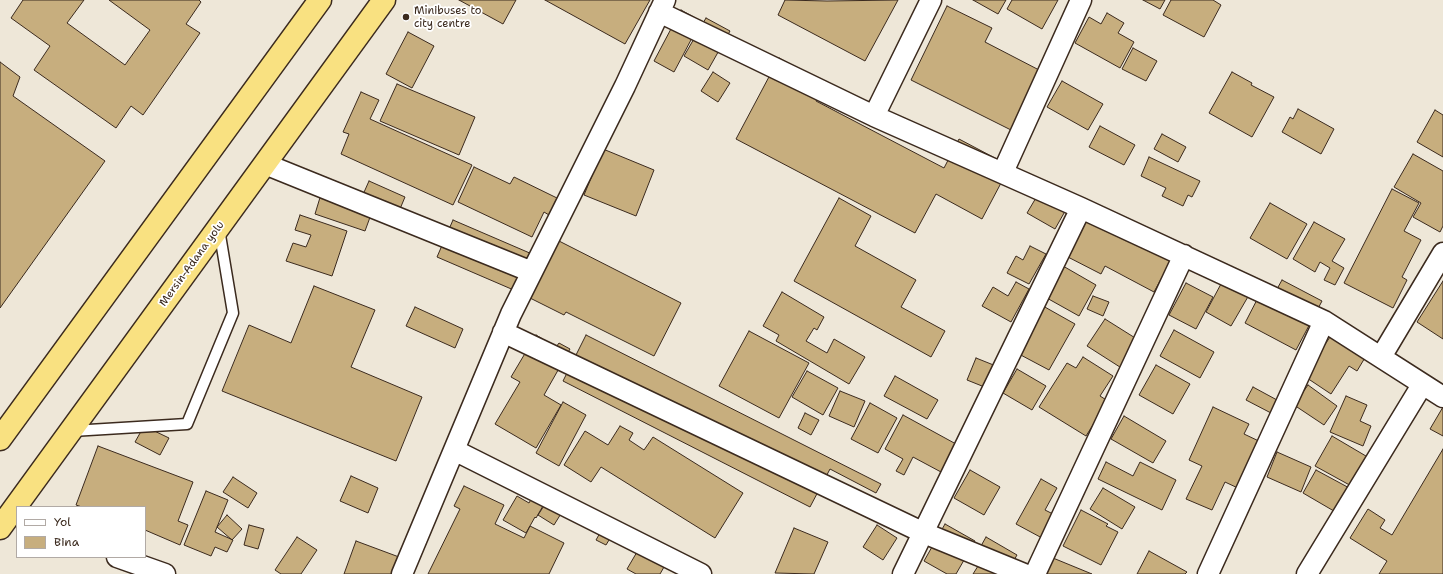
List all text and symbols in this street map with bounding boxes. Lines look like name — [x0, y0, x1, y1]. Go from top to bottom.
place label: Minibuses to city centre — [414, 4, 482, 30]
marker: Minibuses to city centre — [401, 12, 411, 22]
street label: Mersin-Adana yolu — [157, 219, 227, 309]
legend — [16, 506, 146, 558]
text: Yol — [54, 514, 71, 530]
text: Bina — [54, 534, 79, 550]

